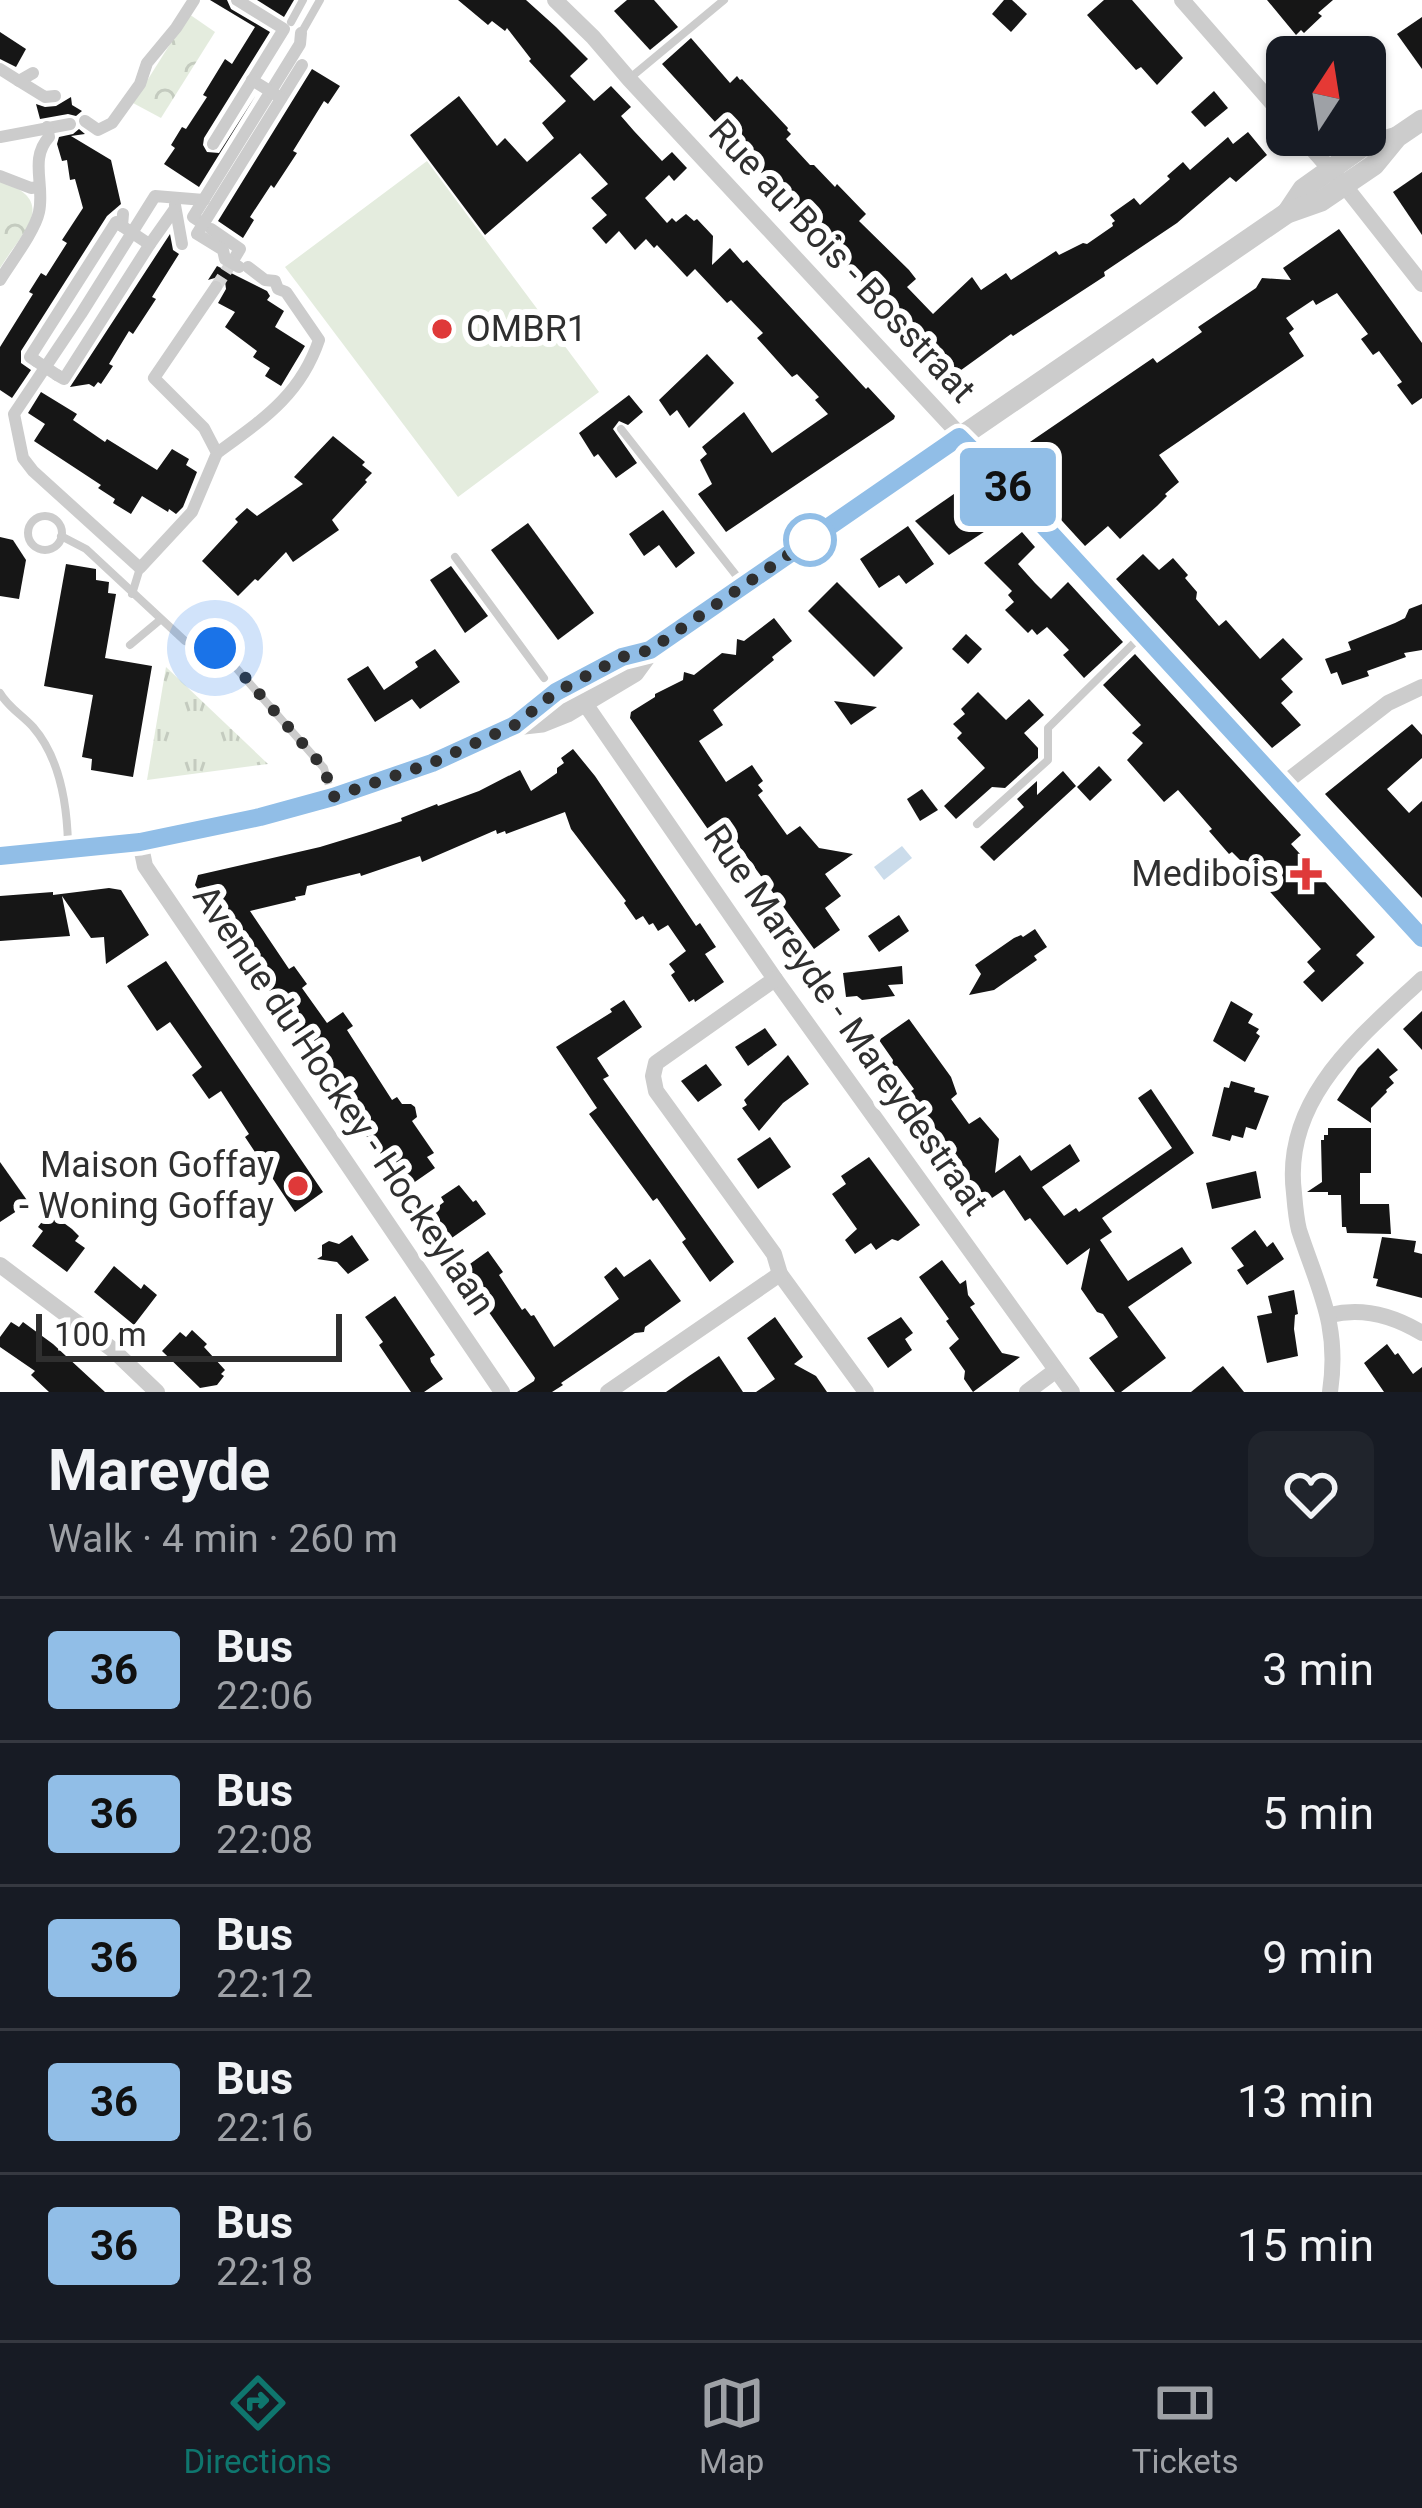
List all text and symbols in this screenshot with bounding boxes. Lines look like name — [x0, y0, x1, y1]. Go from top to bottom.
north arrow — [1266, 36, 1386, 156]
map controls — [1266, 36, 1386, 156]
street label: Rue au Bois - Bosstraat — [700, 111, 984, 411]
place label: OMBR1 — [466, 308, 587, 350]
marker: OMBR1 — [429, 316, 455, 342]
line badge: 36 — [954, 448, 1062, 526]
text: 36 — [984, 462, 1032, 511]
unlabelled marker — [785, 515, 835, 565]
your location — [185, 618, 245, 678]
street label: Rue Mareyde - Mareydestraat — [695, 817, 997, 1223]
place label: Medibois — [1131, 853, 1279, 895]
marker: Medibois — [1290, 858, 1322, 890]
street label: Avenue du Hockey - Hockeylaan — [184, 877, 504, 1323]
place label: Maison Goffay - Woning Goffay — [19, 1144, 274, 1227]
marker: Maison Goffay - Woning Goffay — [285, 1173, 311, 1199]
scale bar — [36, 1308, 342, 1361]
text: 100 m — [54, 1315, 147, 1354]
button: heart — [1248, 1431, 1374, 1557]
text: Mareyde — [48, 1437, 270, 1504]
text: Walk · 4 min · 260 m — [48, 1516, 398, 1562]
text: Bus — [216, 1620, 293, 1673]
text: 3 min — [1262, 1643, 1374, 1696]
text: 36 — [90, 1645, 138, 1694]
text: 22:06 — [216, 1673, 313, 1719]
text: Bus — [216, 1764, 293, 1817]
text: 5 min — [1262, 1787, 1374, 1840]
text: 36 — [90, 1789, 138, 1838]
text: 22:08 — [216, 1817, 313, 1863]
text: Bus — [216, 1908, 293, 1961]
text: 9 min — [1262, 1931, 1374, 1984]
text: 36 — [90, 1933, 138, 1982]
text: 22:12 — [216, 1961, 313, 2007]
text: Bus — [216, 2052, 293, 2105]
text: 13 min — [1237, 2075, 1374, 2128]
text: 36 — [90, 2077, 138, 2126]
text: 22:16 — [216, 2105, 313, 2151]
text: Bus — [216, 2196, 293, 2249]
text: 15 min — [1237, 2219, 1374, 2272]
text: 36 — [90, 2221, 138, 2270]
text: 22:18 — [216, 2249, 313, 2295]
tab: Directions — [184, 2370, 332, 2481]
tab: Map — [699, 2370, 765, 2481]
tab: Tickets — [1132, 2370, 1238, 2481]

